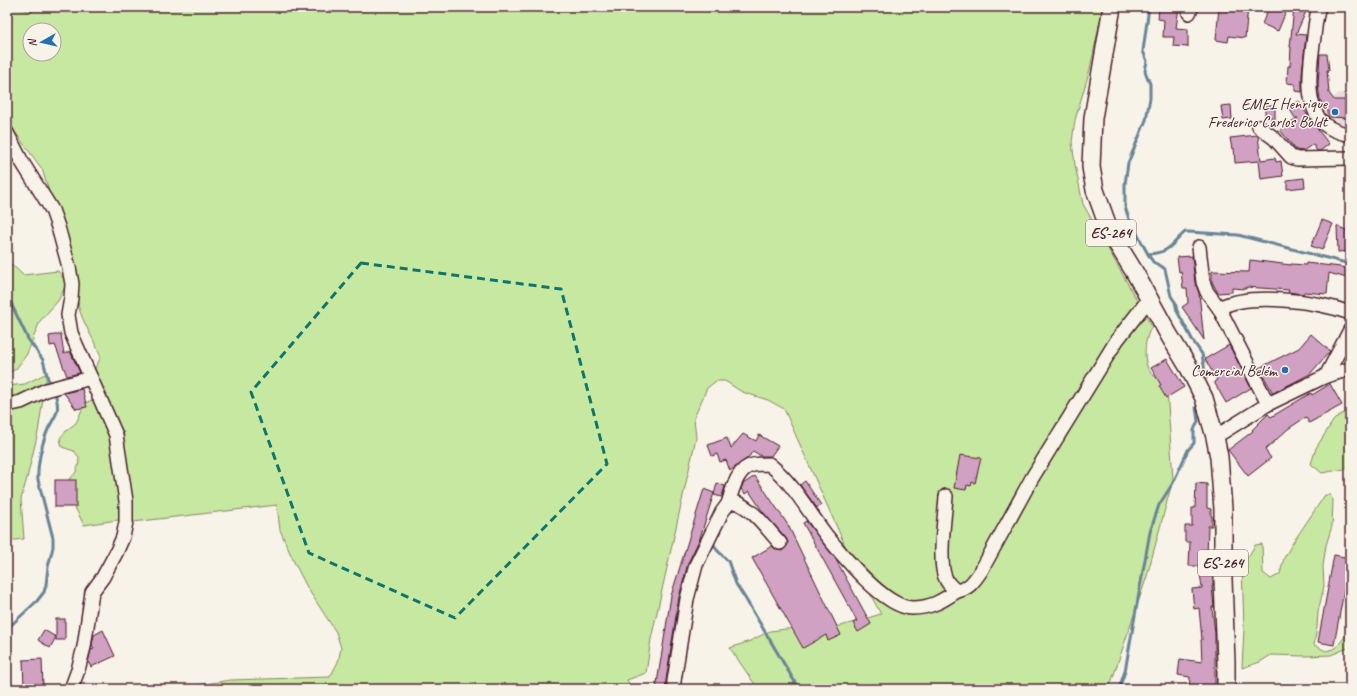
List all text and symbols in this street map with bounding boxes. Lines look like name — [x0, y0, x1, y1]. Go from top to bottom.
north arrow — [22, 22, 62, 62]
text: N — [24, 37, 40, 48]
place label: EMEI Henrique Frederico Carlos Boldt — [1208, 94, 1329, 132]
marker: EMEI Henrique Frederico Carlos Boldt — [1330, 107, 1340, 117]
road number: ES-264 — [1086, 220, 1136, 246]
place label: Comercial Belém — [1191, 361, 1279, 381]
marker: Comercial Belém — [1280, 365, 1290, 375]
road number: ES-264 — [1198, 550, 1248, 576]

